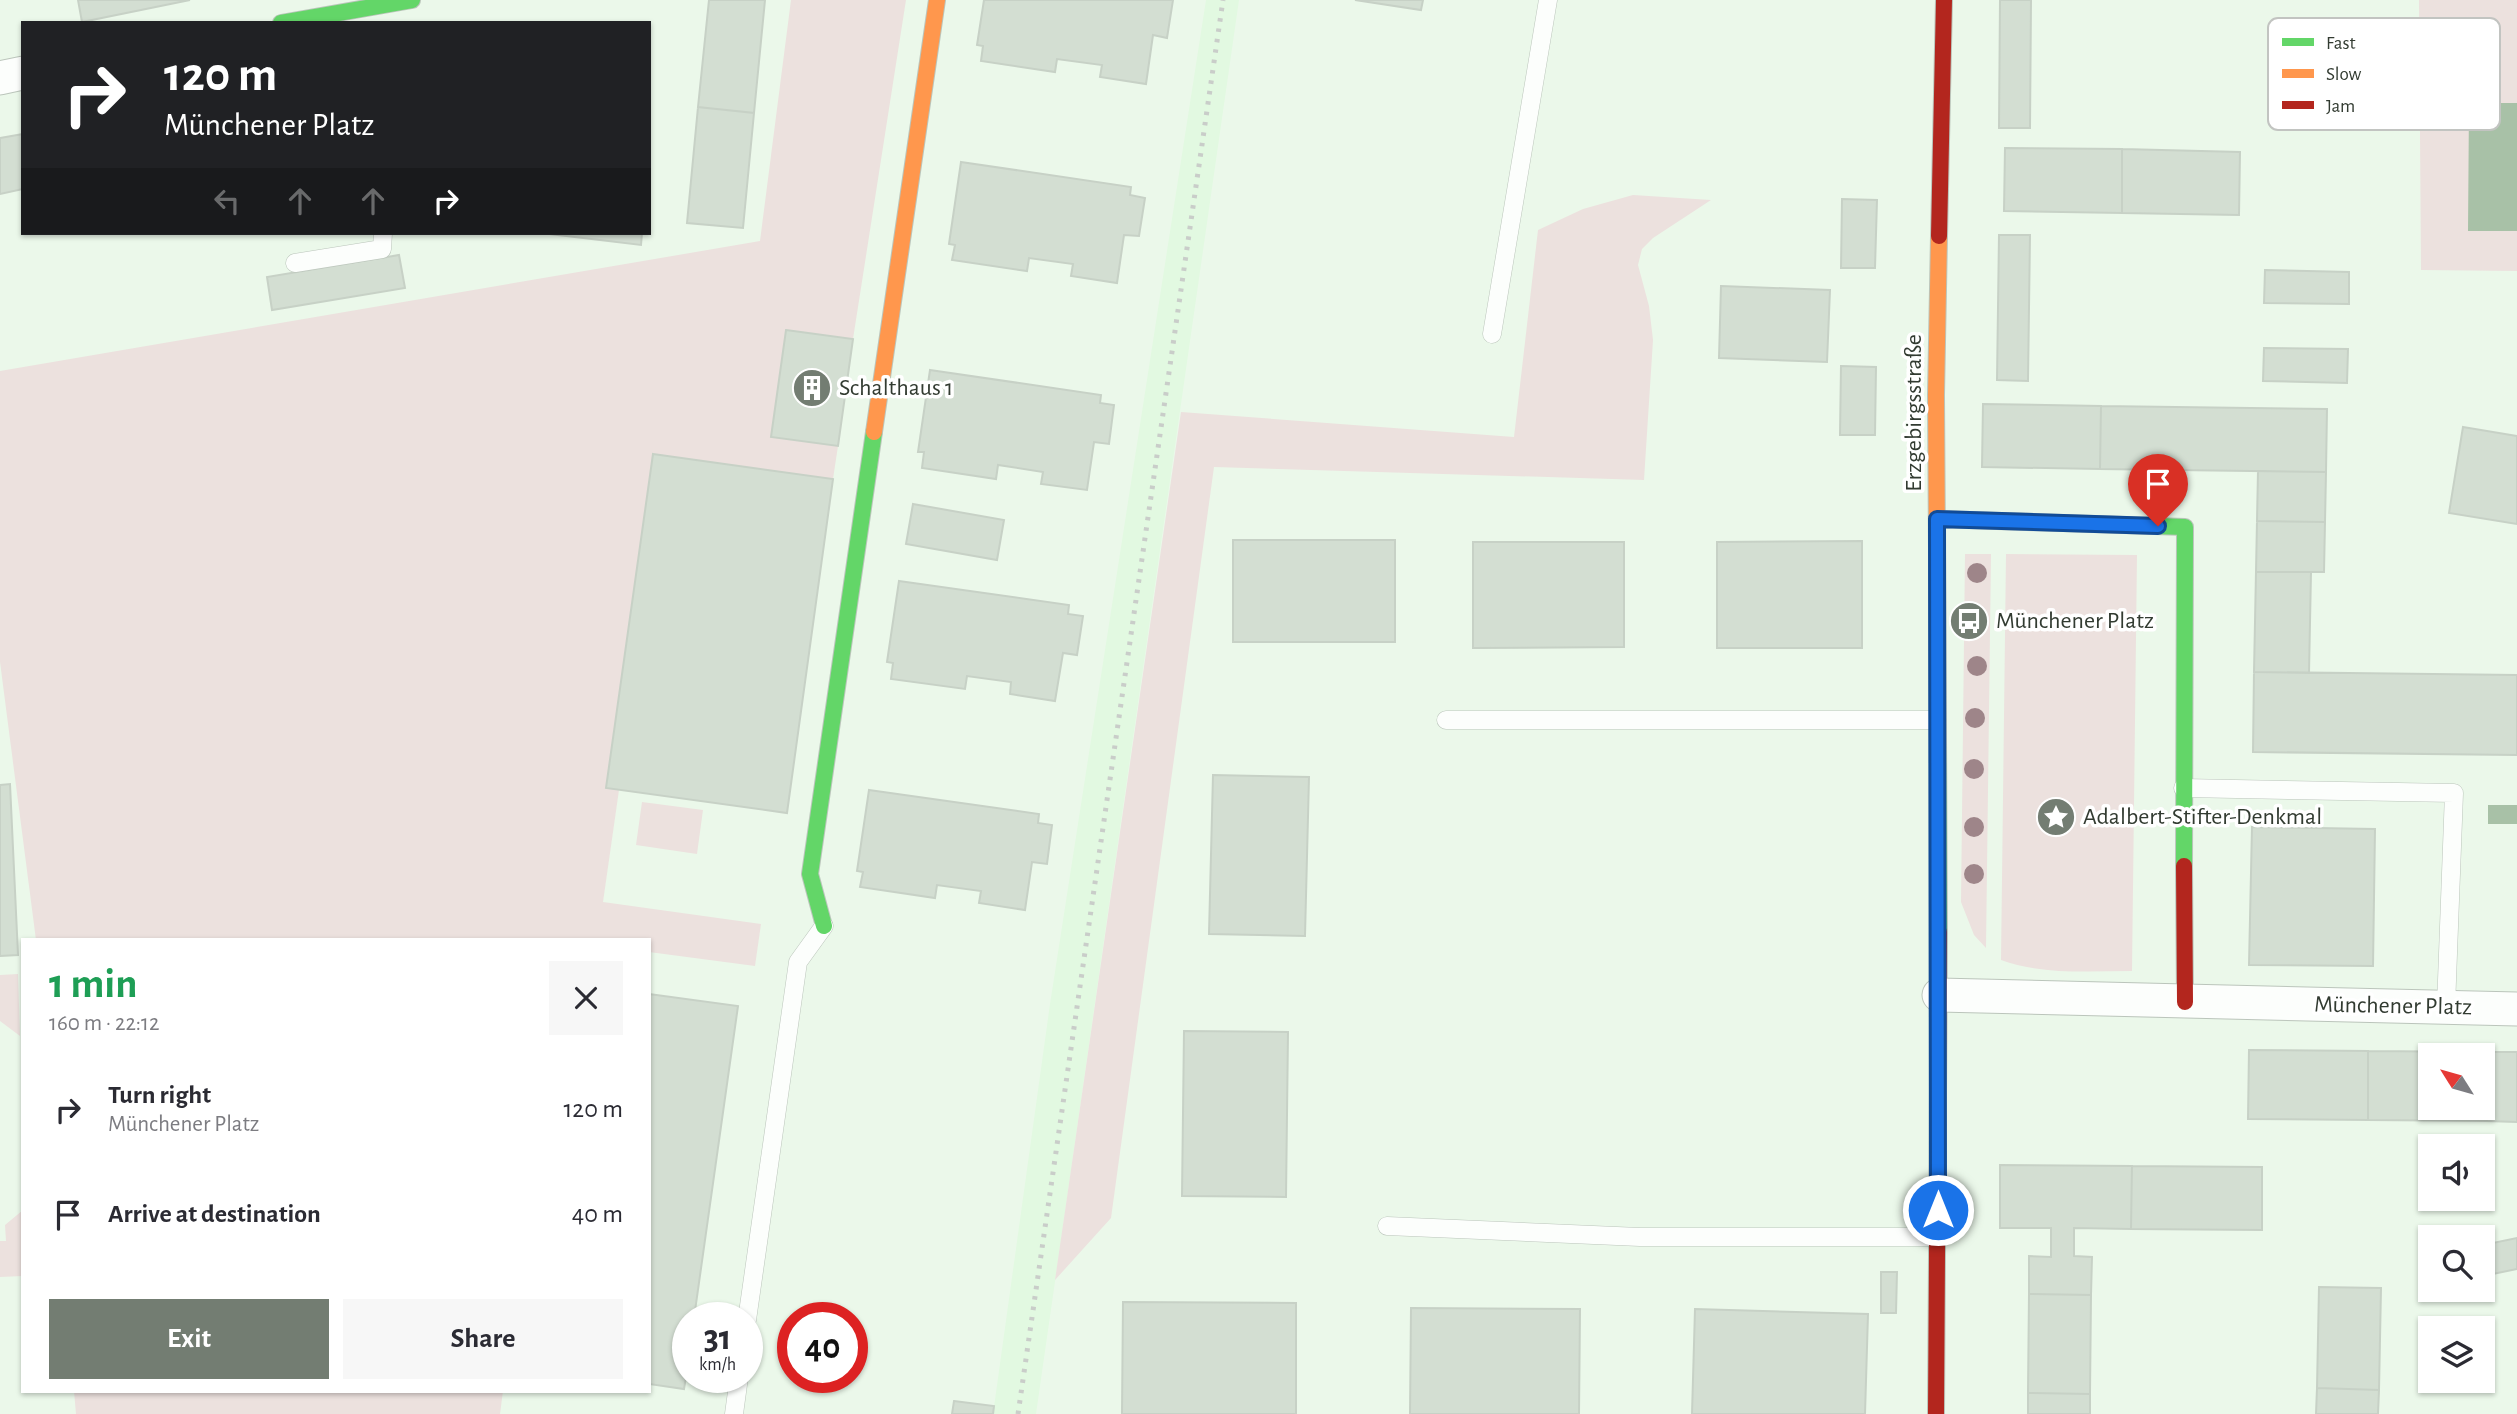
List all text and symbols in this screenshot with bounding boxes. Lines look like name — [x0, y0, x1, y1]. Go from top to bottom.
legend — [2268, 18, 2500, 130]
text: Fast — [2326, 34, 2356, 53]
icon: right — [49, 49, 140, 140]
text: 120 m — [164, 51, 277, 100]
text: Slow — [2326, 65, 2362, 84]
text: Jam — [2326, 97, 2355, 116]
text: Münchener Platz — [164, 109, 374, 141]
icon: left — [208, 182, 246, 220]
icon: ahead — [281, 182, 319, 220]
icon: ahead — [354, 182, 392, 220]
icon: right — [427, 182, 465, 220]
street label: Erzgebirgsstraße — [1902, 334, 1926, 492]
building icon: Schalthaus 1 — [791, 367, 833, 409]
place label: Schalthaus 1 — [839, 376, 953, 400]
pin — [2128, 454, 2188, 526]
icon: arrive — [2139, 465, 2177, 503]
bus stop icon: Münchener Platz — [1948, 600, 1990, 642]
place label: Münchener Platz — [1996, 609, 2154, 633]
place icon: Adalbert-Stifter-Denkmal — [2035, 796, 2077, 838]
place label: Adalbert-Stifter-Denkmal — [2083, 805, 2322, 829]
button: close — [549, 961, 623, 1035]
text: 1 min — [49, 963, 138, 1005]
street label: Münchener Platz — [2314, 993, 2472, 1019]
text: 160 m · 22:12 — [49, 1012, 160, 1035]
north arrow — [2418, 1043, 2496, 1120]
map controls — [2418, 1043, 2495, 1393]
text: Turn right — [108, 1082, 211, 1108]
icon: right — [49, 1091, 87, 1129]
text: 120 m — [563, 1096, 623, 1122]
text: Münchener Platz — [108, 1113, 259, 1136]
button: sound — [2418, 1134, 2495, 1211]
position arrow — [1901, 1173, 1975, 1247]
icon: arrive — [49, 1196, 87, 1234]
text: Arrive at destination — [108, 1201, 321, 1227]
text: 40 m — [572, 1201, 623, 1227]
button: search — [2418, 1225, 2495, 1302]
button: Exit — [49, 1299, 329, 1379]
button: Share — [343, 1299, 623, 1379]
speed limit sign: 40 — [777, 1302, 868, 1393]
button: layers — [2418, 1316, 2495, 1393]
text: 31 — [704, 1321, 731, 1356]
text: km/h — [699, 1356, 736, 1374]

